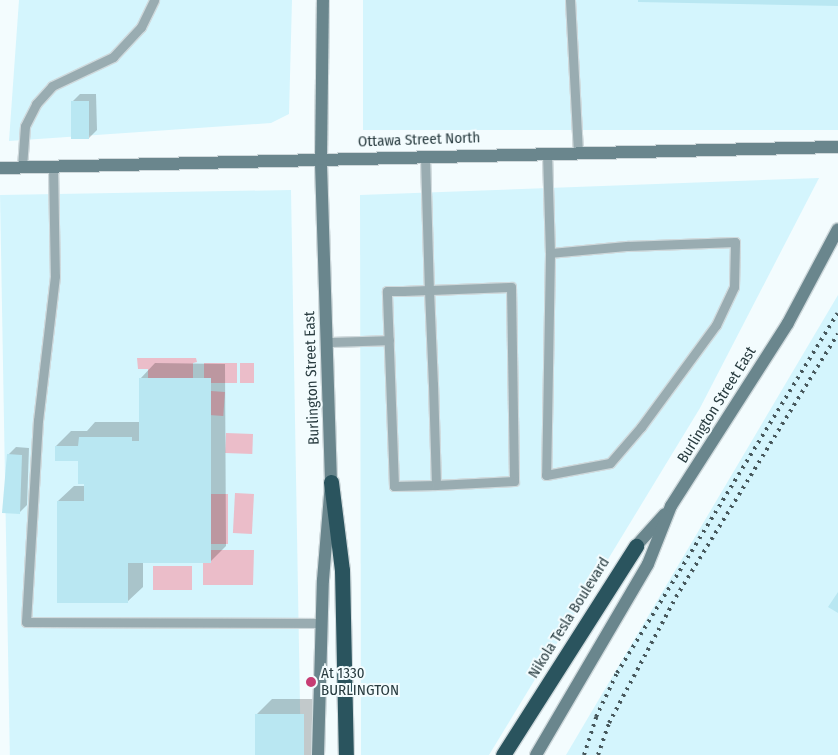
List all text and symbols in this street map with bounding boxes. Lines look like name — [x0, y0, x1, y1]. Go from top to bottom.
street label: Ottawa Street North — [358, 129, 480, 151]
street label: Burlington Street East — [301, 311, 323, 445]
street label: Burlington Street East — [674, 343, 760, 467]
street label: Nikola Tesla Boulevard — [525, 554, 613, 682]
place label: At 1330 BURLINGTON — [321, 664, 399, 699]
marker: At 1330 BURLINGTON — [305, 676, 317, 688]

